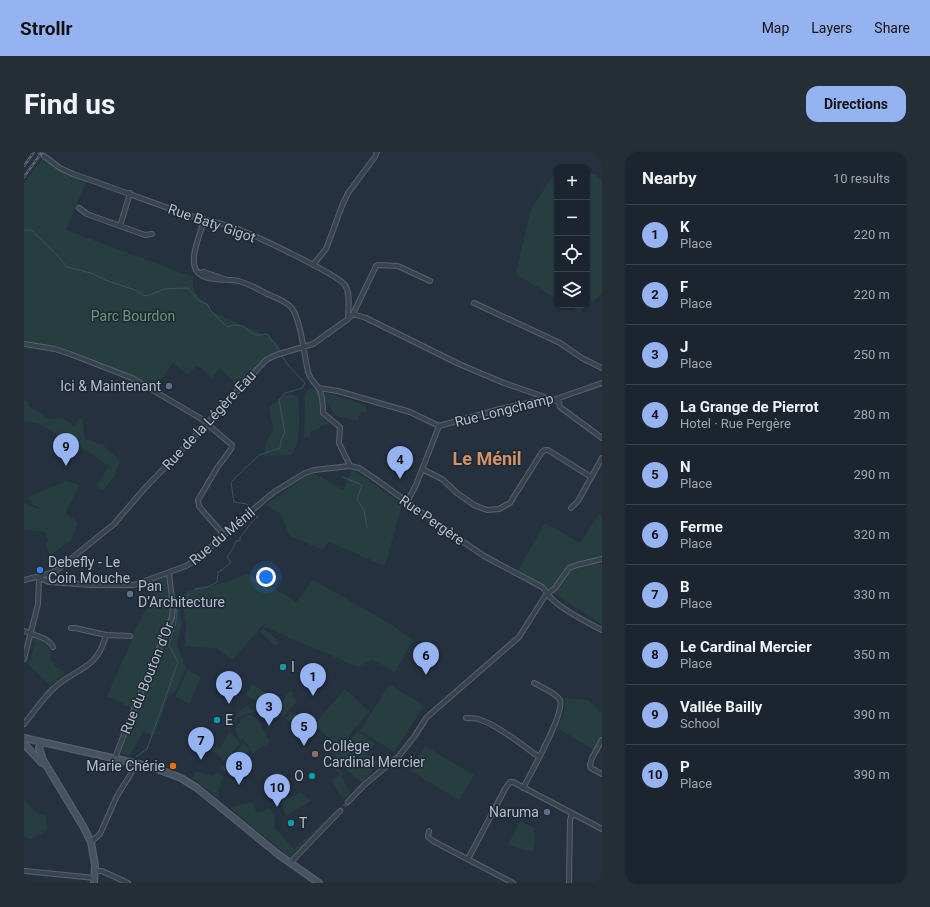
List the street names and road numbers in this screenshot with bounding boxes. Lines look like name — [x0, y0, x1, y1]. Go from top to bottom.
street label: Rue Baty Gigot — [166, 201, 258, 246]
street label: Rue de la Légère Eau — [159, 367, 259, 473]
street label: Rue Longchamp — [453, 390, 555, 430]
street label: Rue Pergère — [397, 492, 467, 548]
street label: Rue du Ménil — [186, 504, 258, 568]
street label: Rue du Bouton d'Or — [117, 620, 177, 736]

